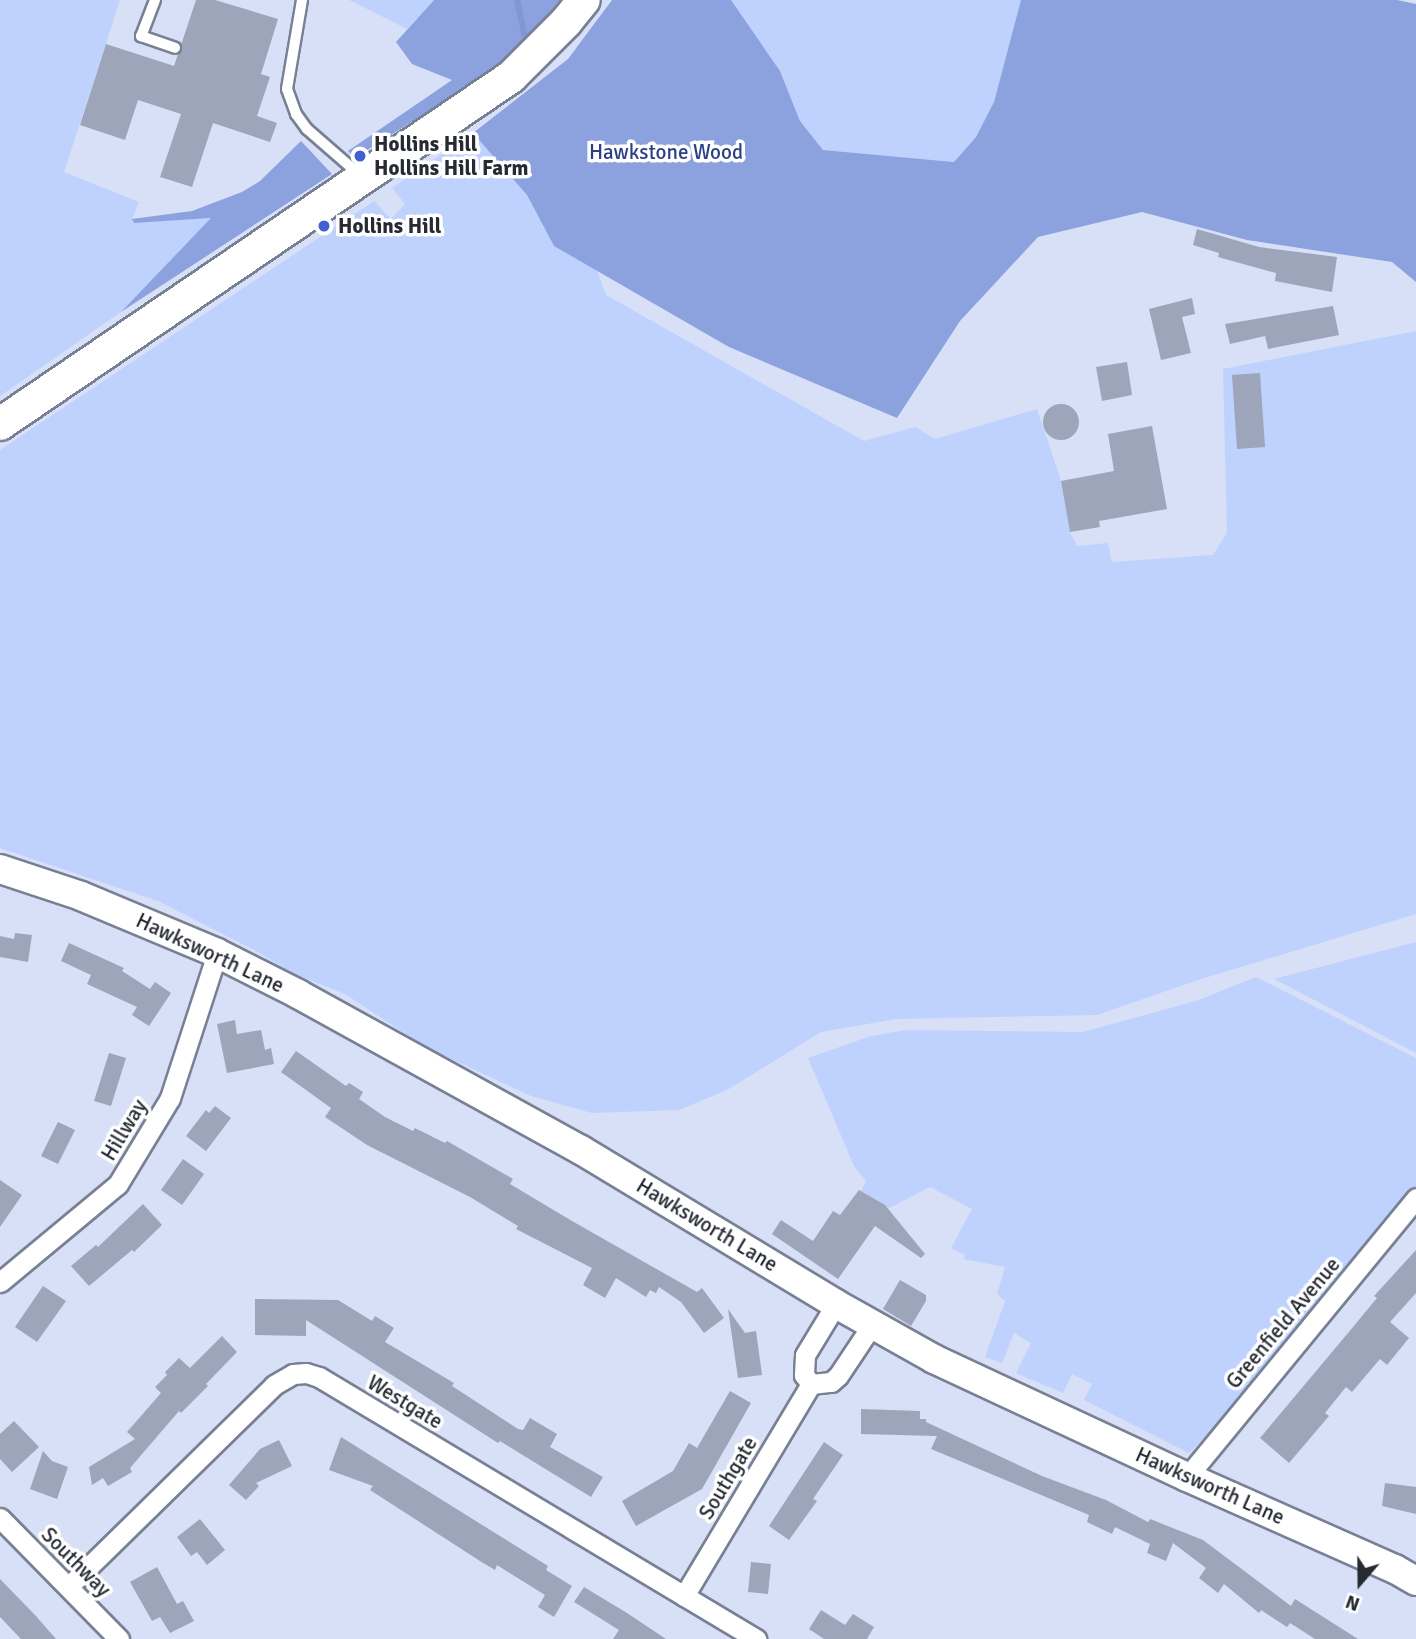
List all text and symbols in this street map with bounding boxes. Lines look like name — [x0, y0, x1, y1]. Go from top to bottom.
place label: Hollins Hill Hollins Hill Farm — [374, 131, 528, 181]
park label: Hawkstone Wood — [589, 139, 743, 165]
marker: Hollins Hill Hollins Hill Farm — [352, 148, 368, 164]
place label: Hollins Hill — [338, 213, 441, 239]
marker: Hollins Hill — [316, 218, 332, 234]
street label: Hawksworth Lane — [132, 908, 288, 998]
street label: Hillway — [96, 1095, 152, 1165]
street label: Hawksworth Lane — [632, 1173, 782, 1277]
street label: Greenfield Avenue — [1221, 1252, 1345, 1394]
street label: Westgate — [363, 1370, 447, 1434]
street label: Southgate — [693, 1432, 763, 1524]
street label: Hawksworth Lane — [1132, 1442, 1288, 1530]
street label: Southway — [36, 1522, 116, 1602]
north arrow — [1325, 1548, 1395, 1618]
text: N — [1343, 1589, 1363, 1616]

